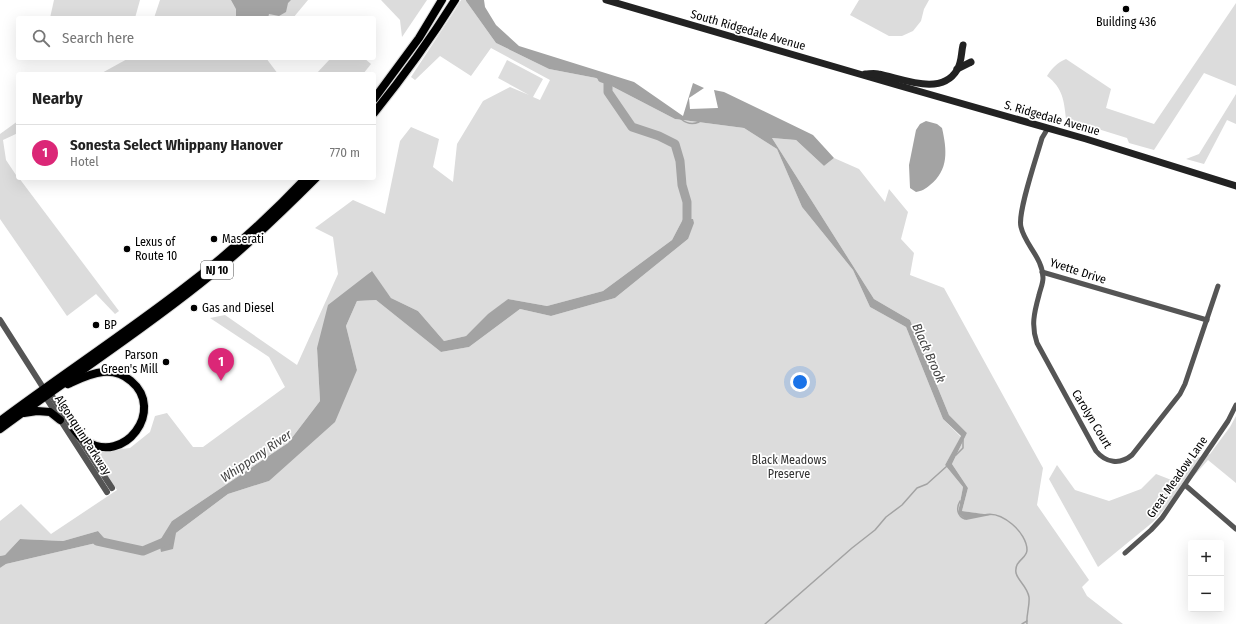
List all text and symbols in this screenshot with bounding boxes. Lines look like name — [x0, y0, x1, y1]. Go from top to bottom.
marker: Building 436 — [1121, 4, 1131, 14]
street label: South Ridgedale Avenue — [689, 7, 807, 53]
place label: Building 436 — [1096, 15, 1156, 29]
search box — [16, 16, 376, 60]
icon: search — [30, 27, 52, 49]
text: Search here — [62, 29, 134, 47]
text: Nearby — [32, 88, 83, 109]
street label: S. Ridgedale Avenue — [1003, 98, 1101, 138]
text: Sonesta Select Whippany Hanover — [70, 136, 283, 154]
text: 1 — [42, 145, 48, 160]
text: 770 m — [330, 145, 360, 160]
text: Hotel — [70, 154, 99, 169]
place label: Maserati — [222, 232, 264, 246]
marker: Maserati — [209, 234, 219, 244]
place label: Lexus of Route 10 — [135, 235, 177, 263]
marker: Lexus of Route 10 — [122, 244, 132, 254]
street label: Yvette Drive — [1048, 255, 1108, 287]
road number: NJ 10 — [201, 261, 233, 279]
place label: Gas and Diesel — [202, 301, 274, 315]
marker: Gas and Diesel — [189, 303, 199, 313]
place label: BP — [104, 318, 117, 332]
marker: BP — [91, 320, 101, 330]
water label: Black Brook — [909, 321, 949, 386]
place label: Parson Green's Mill — [101, 348, 158, 376]
pin: 1 — [208, 348, 234, 381]
marker: Parson Green's Mill — [161, 357, 171, 367]
your location — [790, 372, 810, 392]
street label: Carolyn Court — [1069, 387, 1115, 451]
street label: Algonquin Parkway — [52, 392, 114, 478]
water label: Whippany River — [218, 426, 295, 485]
street label: Great Meadow Lane — [1144, 434, 1210, 520]
park label: Black Meadows Preserve — [751, 453, 827, 481]
map controls — [1188, 540, 1224, 612]
button: + — [1188, 540, 1224, 576]
button: − — [1188, 576, 1224, 612]

